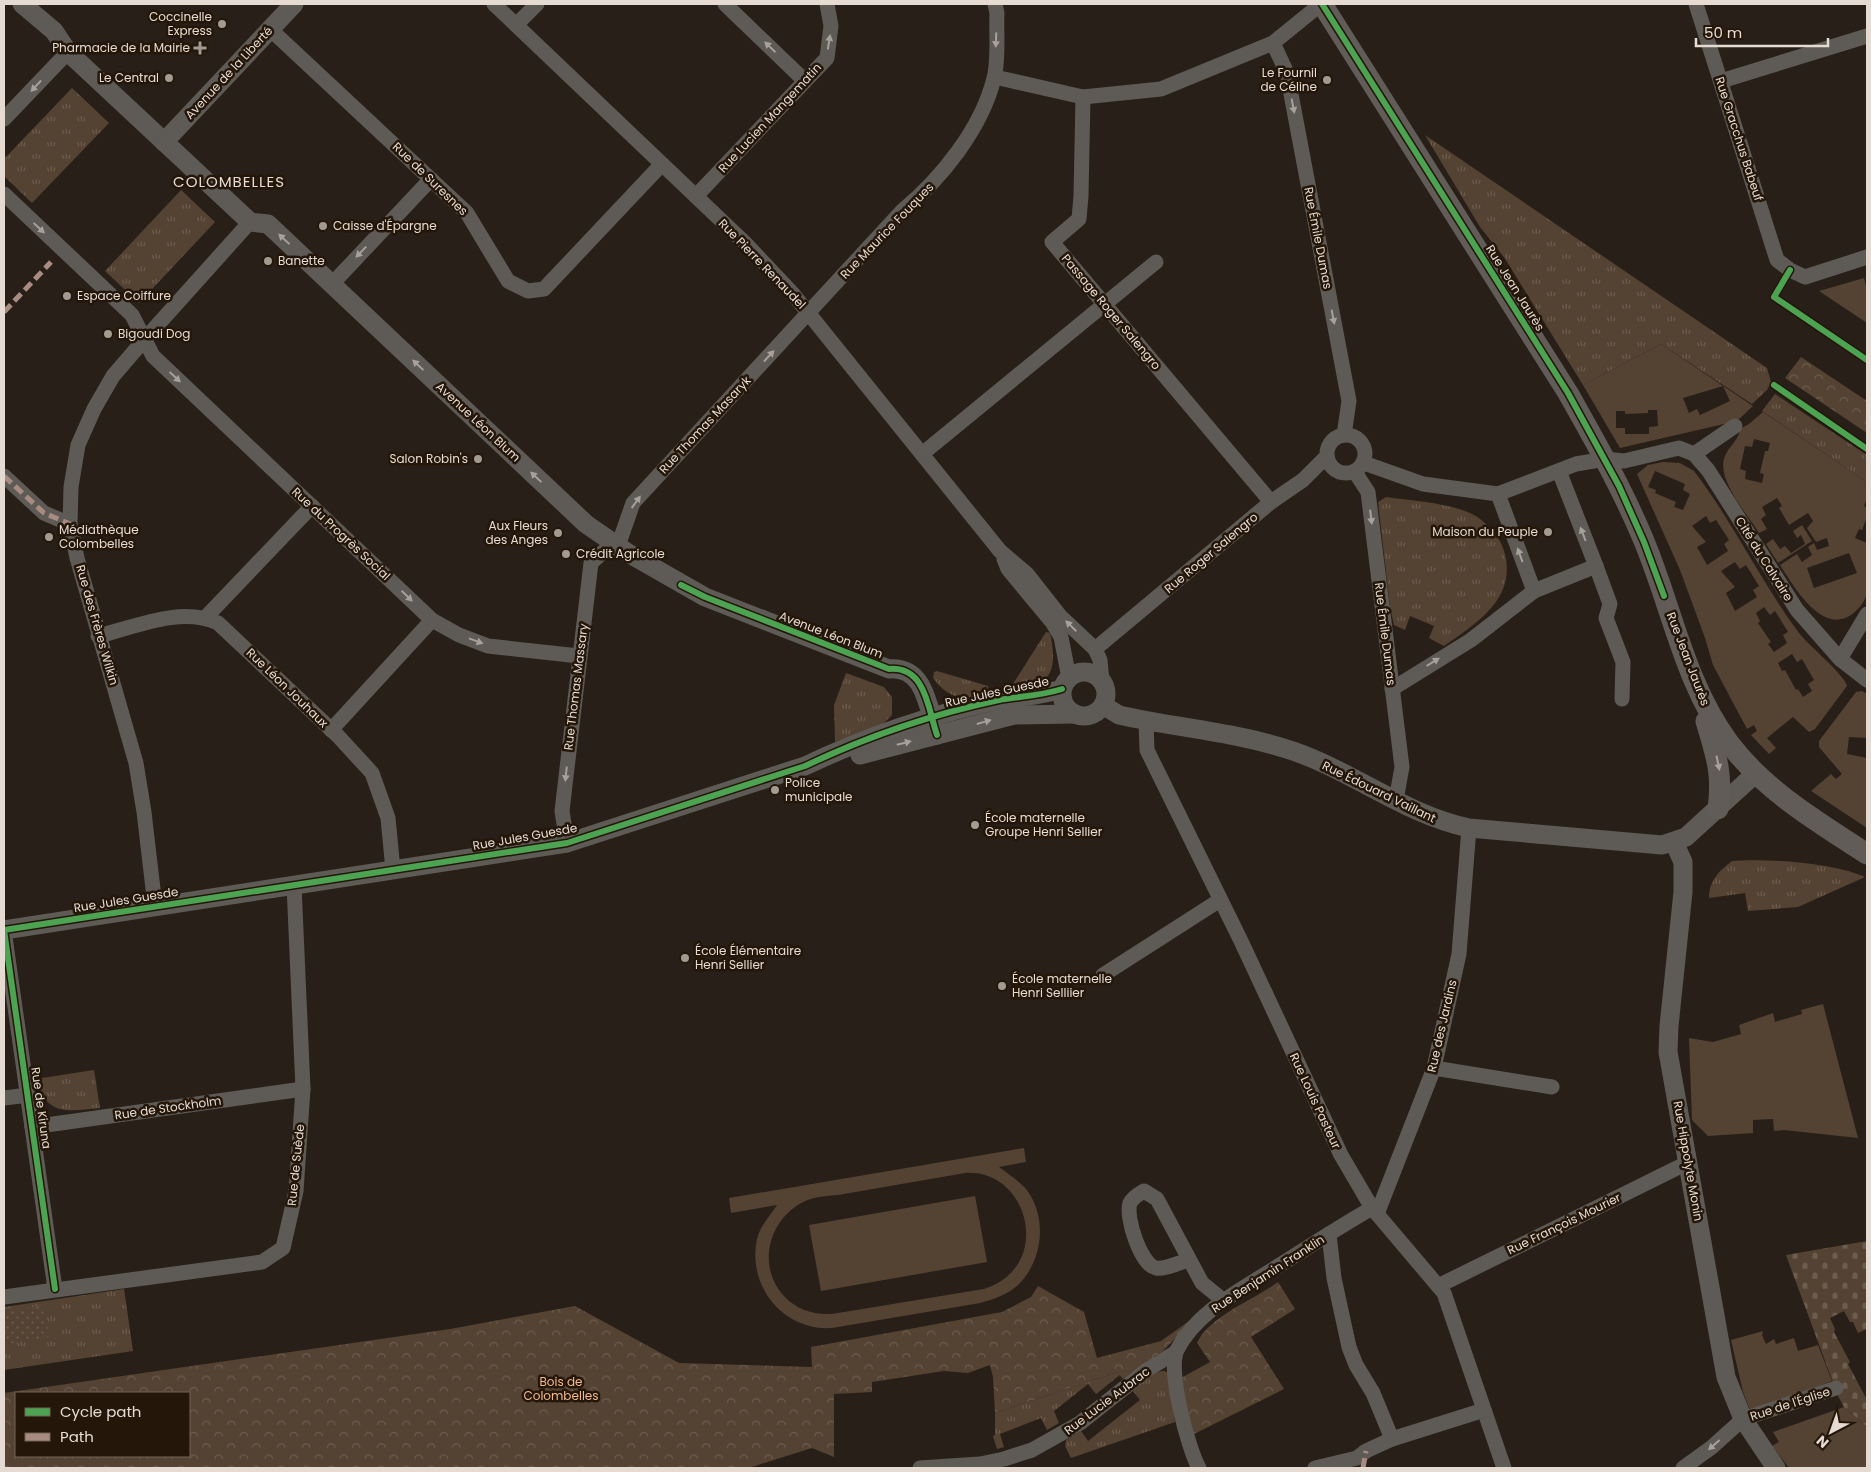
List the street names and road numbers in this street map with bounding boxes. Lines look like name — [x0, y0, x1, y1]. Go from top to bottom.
street label: Avenue de la Liberté — [181, 23, 276, 123]
street label: Rue Lucien Mangematin — [714, 59, 825, 176]
street label: Rue Gracchus Babeuf — [1711, 75, 1768, 203]
street label: Rue de Suresnes — [389, 138, 472, 219]
street label: Rue Maurice Fouques — [836, 179, 937, 283]
street label: Rue Émile Dumas — [1300, 185, 1337, 290]
street label: Rue Pierre Renaudel — [715, 215, 810, 312]
street label: Rue Jean Jaurès — [1482, 241, 1549, 334]
street label: Passage Roger Salengro — [1058, 250, 1165, 373]
street label: Rue Thomas Masaryk — [655, 372, 755, 477]
street label: Avenue Léon Blum — [432, 378, 524, 465]
street label: Rue du Progrès Social — [288, 483, 394, 584]
street label: Rue Roger Salengro — [1160, 508, 1261, 597]
street label: Cité du Calvaire — [1732, 513, 1797, 604]
street label: Rue des Frères Wilkin — [72, 563, 123, 687]
street label: Rue Émile Dumas — [1371, 581, 1400, 686]
street label: Avenue Léon Blum — [777, 607, 885, 662]
street label: Rue Jean Jaurès — [1663, 610, 1714, 708]
street label: Rue Thomas Massary — [559, 622, 592, 751]
street label: Rue Léon Jouhaux — [243, 644, 332, 731]
street label: Rue Jules Guesde — [943, 672, 1050, 711]
street label: Rue Édouard Vaillant — [1320, 757, 1439, 826]
street label: Rue Jules Guesde — [471, 819, 578, 854]
street label: Rue Jules Guesde — [72, 883, 179, 916]
street label: Rue des Jardins — [1423, 978, 1460, 1074]
street label: Rue Louis Pasteur — [1286, 1050, 1345, 1152]
street label: Rue de Kiruna — [27, 1066, 56, 1150]
street label: Rue de Stockholm — [113, 1092, 222, 1123]
street label: Rue Hippolyte Monin — [1670, 1099, 1707, 1222]
street label: Rue de Suède — [283, 1123, 308, 1207]
street label: Rue François Mourier — [1504, 1188, 1624, 1258]
street label: Rue Benjamin Franklin — [1208, 1231, 1327, 1317]
street label: Rue Lucie Aubrac — [1060, 1363, 1153, 1438]
street label: Rue de l'Église — [1748, 1383, 1832, 1424]

